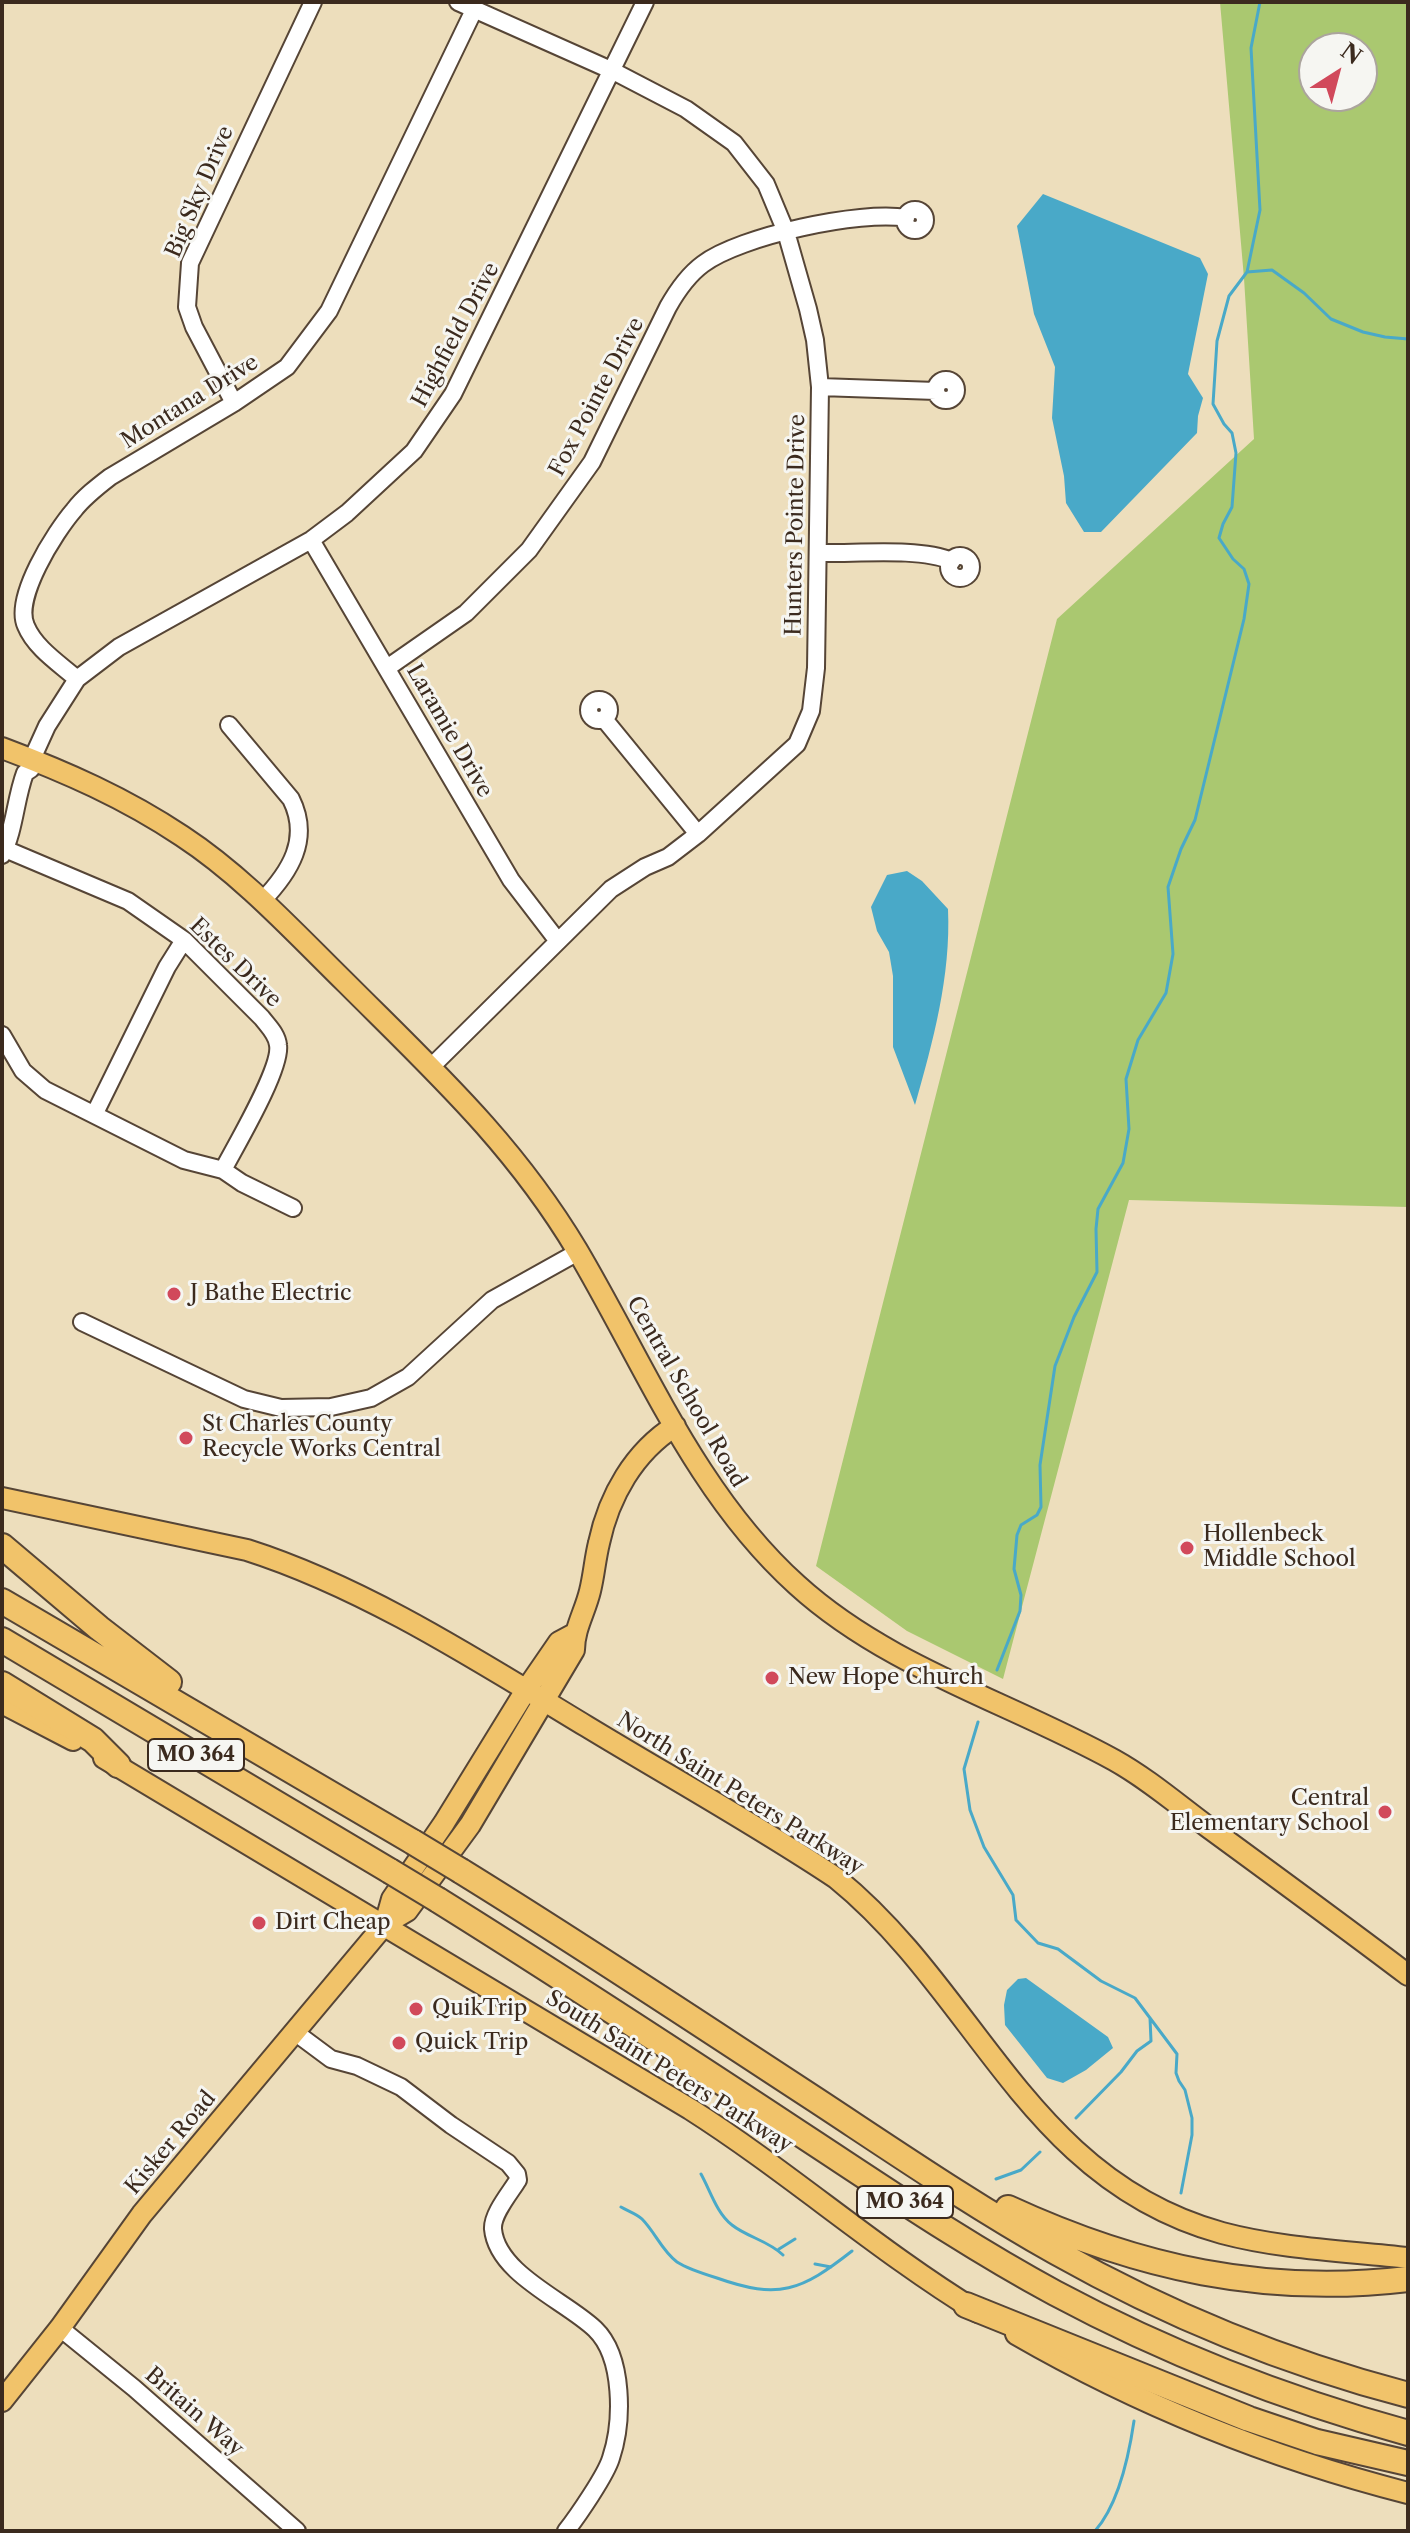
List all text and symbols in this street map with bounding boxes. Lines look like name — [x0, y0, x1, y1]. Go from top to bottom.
north arrow — [1298, 32, 1378, 112]
text: N — [1336, 37, 1367, 70]
street label: Big Sky Drive — [160, 122, 240, 262]
street label: Highfield Drive — [407, 258, 505, 412]
street label: Fox Pointe Drive — [544, 313, 650, 481]
street label: Montana Drive — [117, 349, 263, 455]
street label: Hunters Pointe Drive — [781, 414, 811, 636]
street label: Laramie Drive — [400, 660, 498, 802]
street label: Estes Drive — [184, 913, 286, 1013]
place label: J Bathe Electric — [190, 1281, 351, 1307]
marker: J Bathe Electric — [165, 1285, 183, 1303]
street label: Central School Road — [621, 1292, 751, 1492]
place label: St Charles County Recycle Works Central — [202, 1412, 441, 1464]
marker: St Charles County Recycle Works Central — [177, 1429, 195, 1447]
place label: Hollenbeck Middle School — [1203, 1522, 1355, 1574]
marker: Hollenbeck Middle School — [1178, 1539, 1196, 1557]
place label: New Hope Church — [788, 1665, 984, 1691]
marker: New Hope Church — [763, 1669, 781, 1687]
street label: North Saint Peters Parkway — [612, 1707, 868, 1881]
road number: MO 364 — [148, 1739, 244, 1771]
place label: Central Elementary School — [1170, 1786, 1369, 1838]
marker: Central Elementary School — [1376, 1803, 1394, 1821]
place label: Dirt Cheap — [275, 1910, 391, 1936]
marker: Dirt Cheap — [250, 1914, 268, 1932]
street label: South Saint Peters Parkway — [541, 1985, 797, 2159]
place label: QuikTrip — [432, 1996, 527, 2022]
marker: QuikTrip — [407, 2000, 425, 2018]
place label: Quick Trip — [415, 2030, 528, 2056]
marker: Quick Trip — [390, 2034, 408, 2052]
street label: Kisker Road — [120, 2086, 222, 2200]
road number: MO 364 — [857, 2186, 953, 2218]
street label: Britain Way — [139, 2362, 249, 2462]

